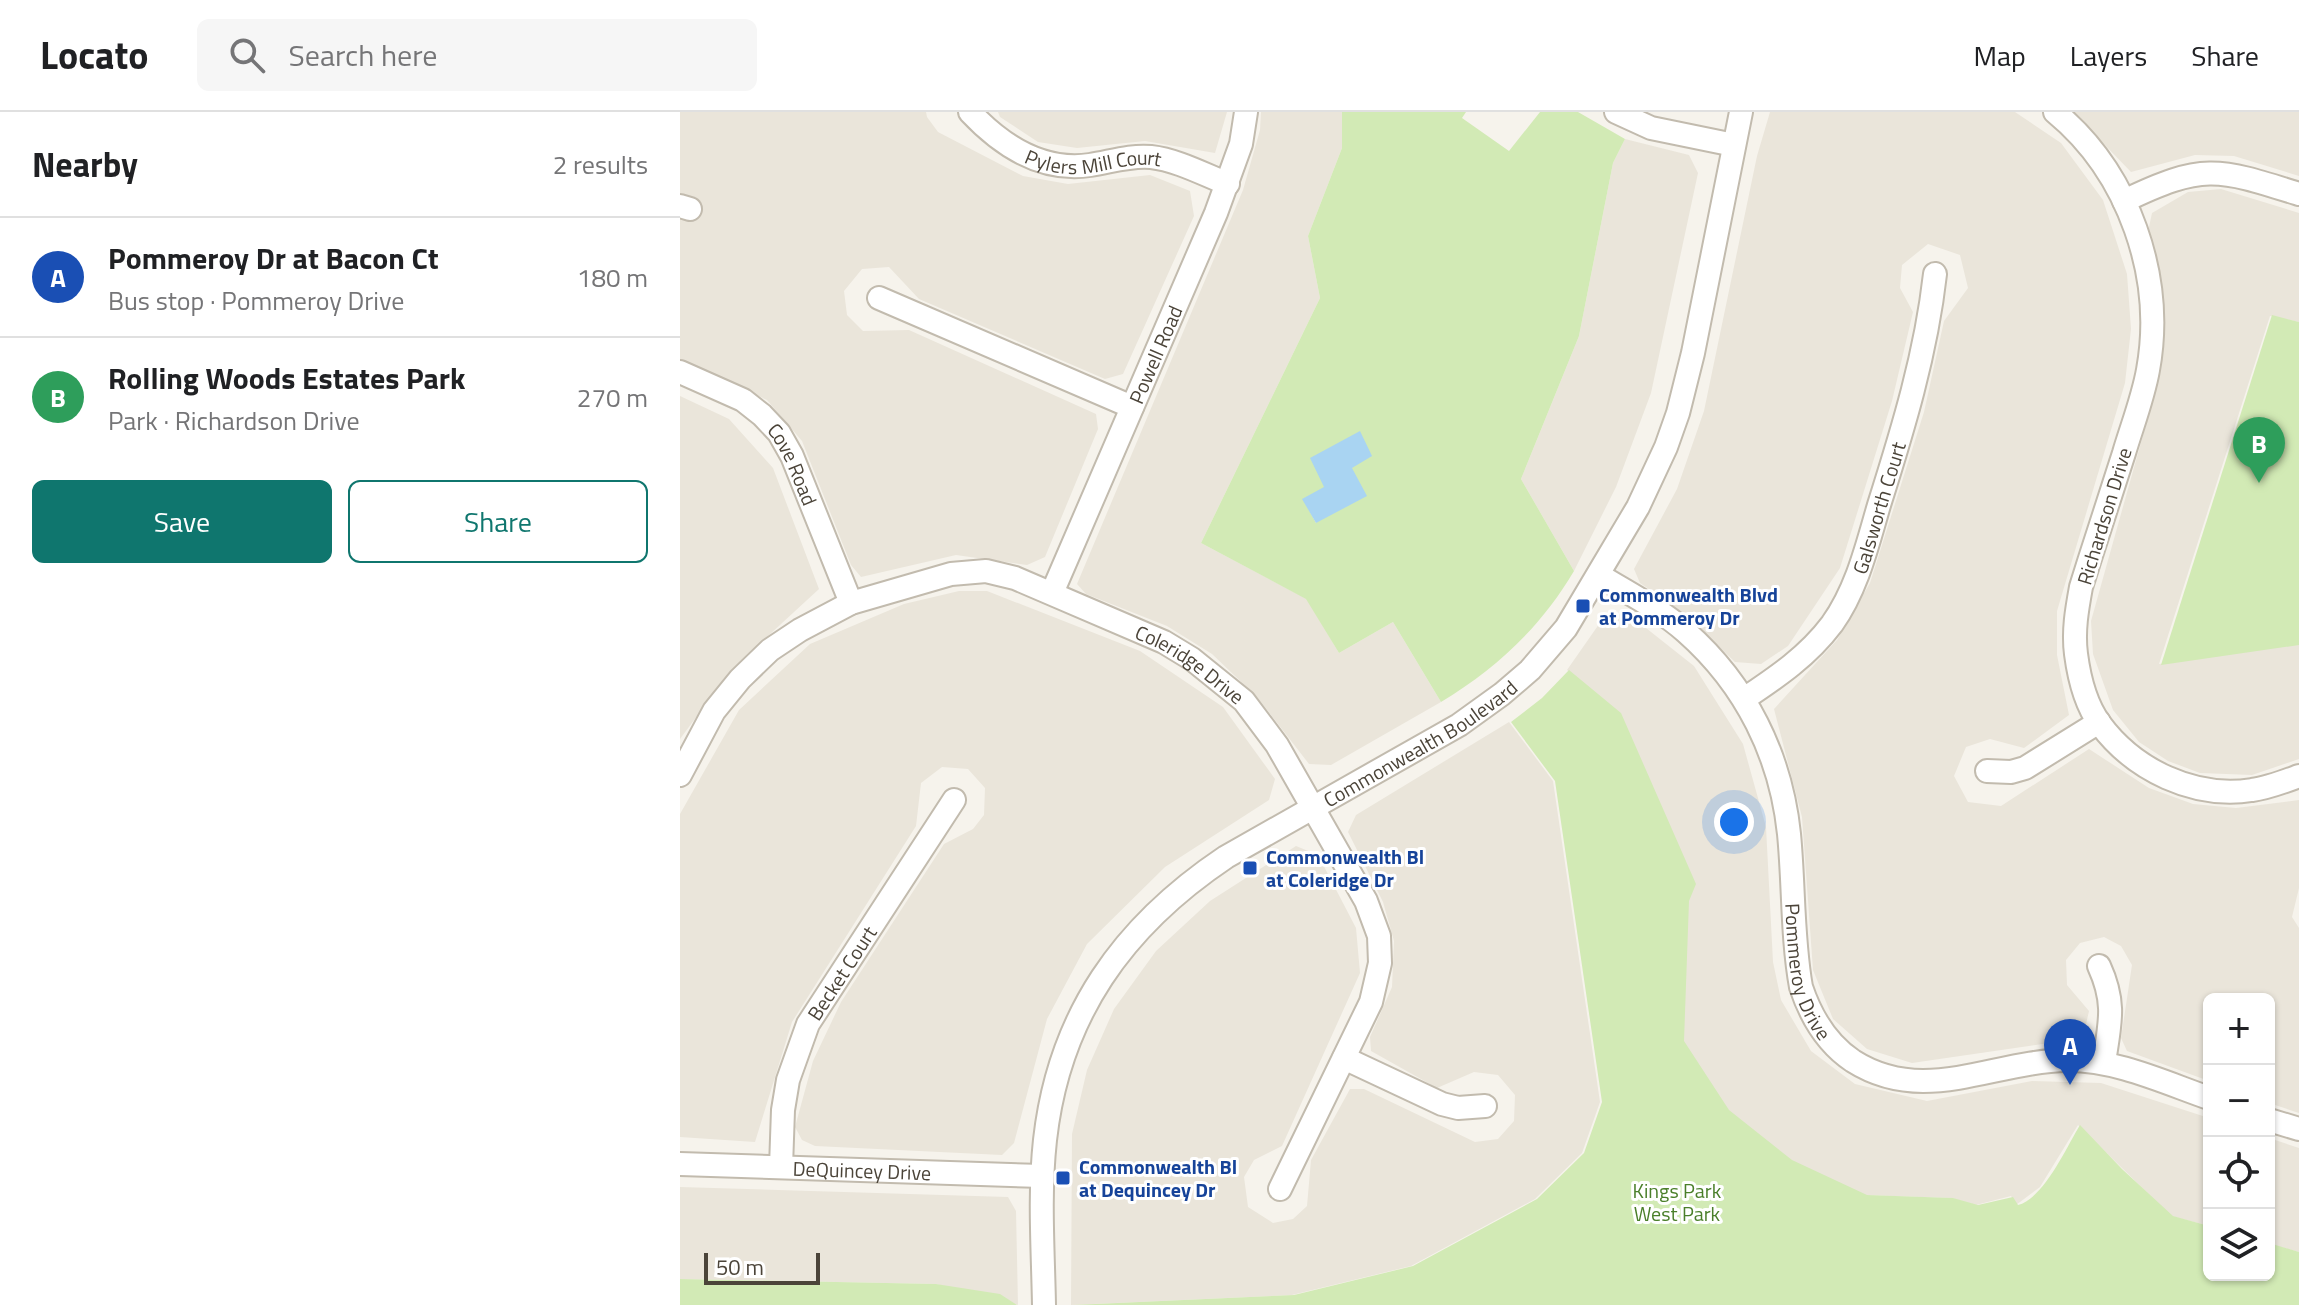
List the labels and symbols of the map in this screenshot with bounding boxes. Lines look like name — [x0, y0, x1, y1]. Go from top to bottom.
street label: Pylers Mill Court — [1020, 141, 1164, 182]
street label: Powell Road — [1120, 300, 1190, 408]
street label: Cove Road — [761, 415, 826, 510]
pin: B — [2233, 417, 2285, 483]
street label: Galsworth Court — [1844, 438, 1913, 578]
street label: Richardson Drive — [2068, 443, 2140, 589]
place label: Commonwealth Blvd at Pommeroy Dr — [1599, 579, 1778, 633]
marker: Commonwealth Blvd at Pommeroy Dr — [1574, 597, 1592, 615]
street label: Coleridge Drive — [1131, 616, 1252, 711]
street label: Commonwealth Boulevard — [1317, 672, 1524, 814]
your location — [1714, 802, 1754, 842]
place label: Commonwealth Bl at Coleridge Dr — [1266, 841, 1424, 895]
marker: Commonwealth Bl at Coleridge Dr — [1241, 859, 1259, 877]
street label: Pommeroy Drive — [1778, 902, 1839, 1046]
street label: Becket Court — [799, 919, 884, 1026]
pin: A — [2044, 1019, 2096, 1085]
place label: Commonwealth Bl at Dequincey Dr — [1079, 1151, 1237, 1205]
street label: DeQuincey Drive — [792, 1152, 932, 1188]
marker: Commonwealth Bl at Dequincey Dr — [1054, 1169, 1072, 1187]
park label: Kings Park West Park — [1633, 1175, 1722, 1229]
scale bar — [704, 1249, 820, 1285]

